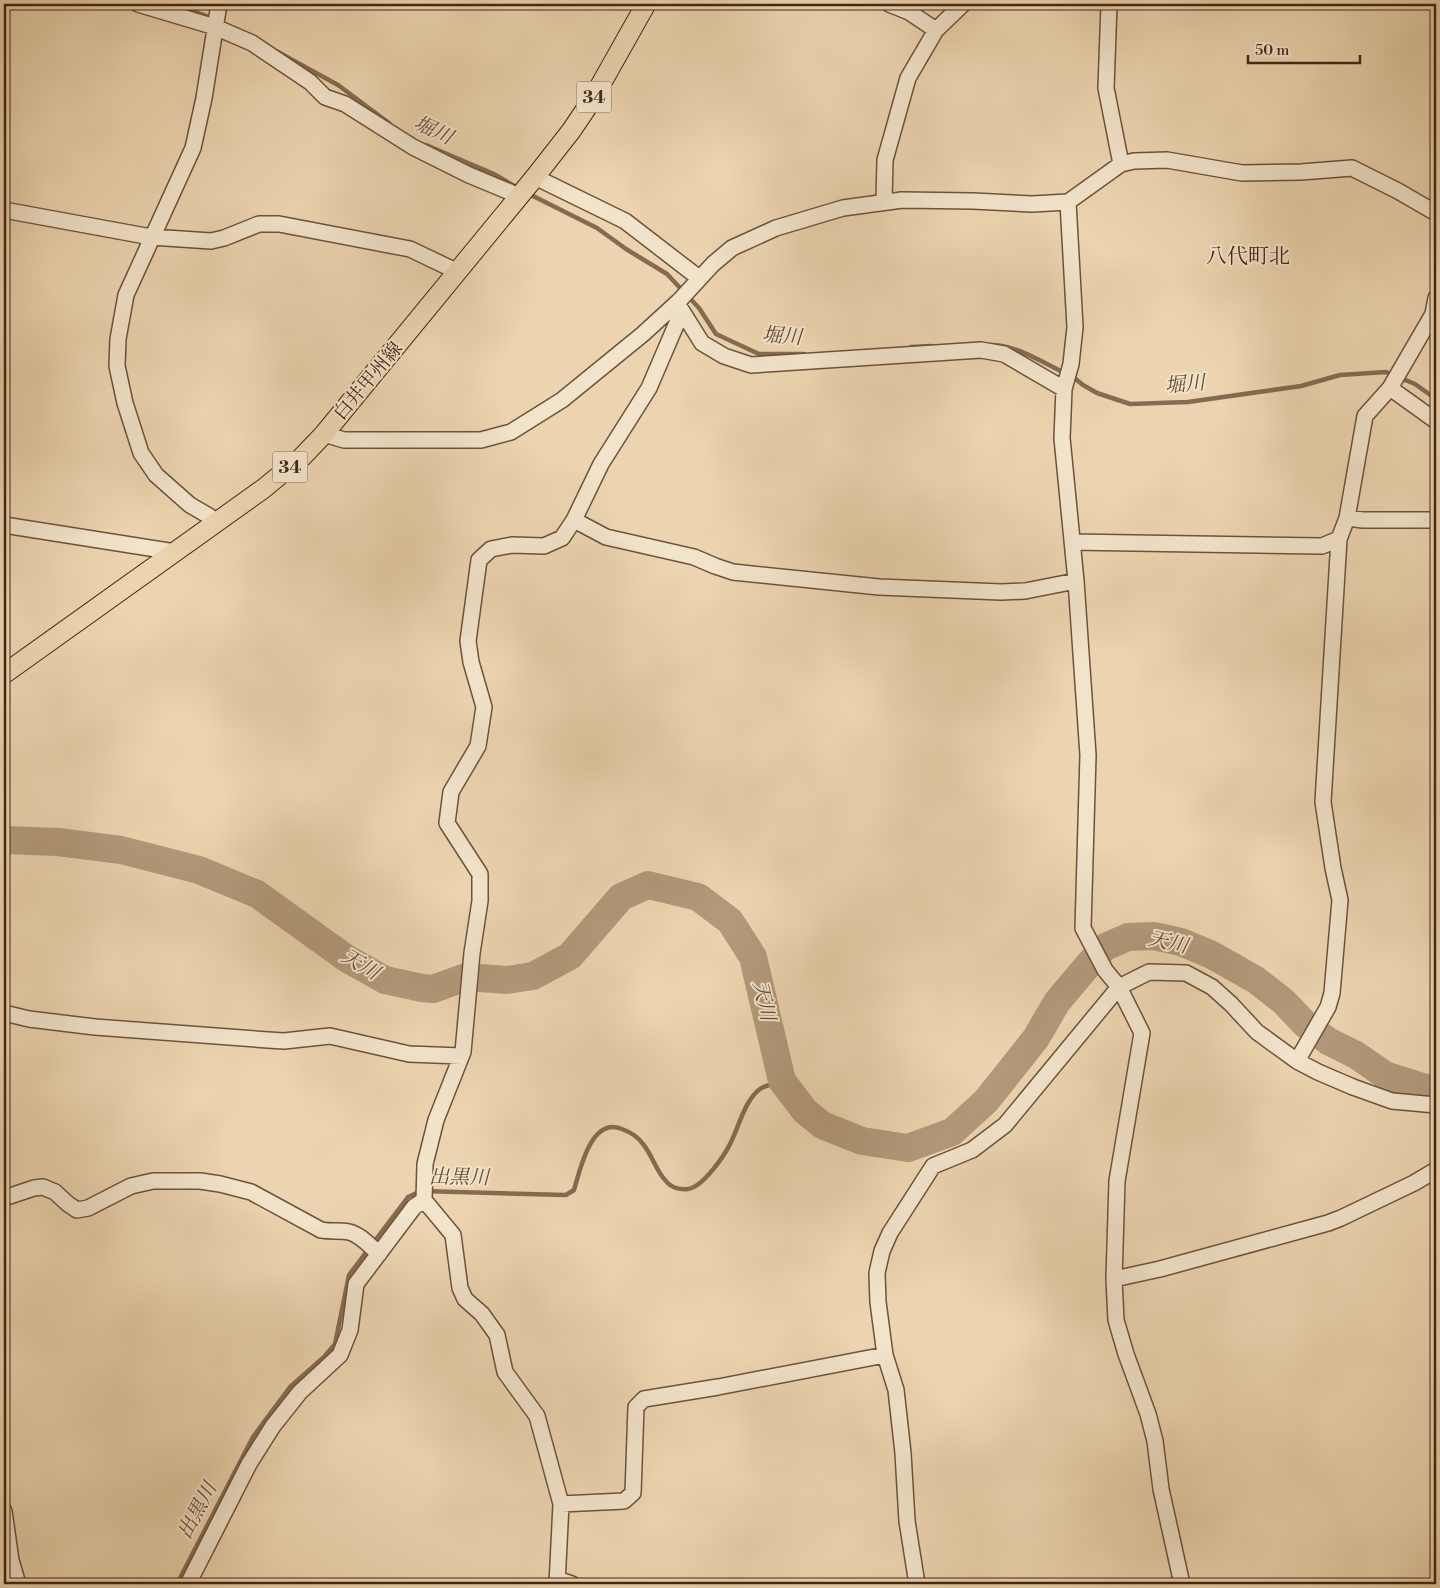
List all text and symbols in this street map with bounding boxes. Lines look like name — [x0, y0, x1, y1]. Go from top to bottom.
scale bar — [1248, 32, 1360, 64]
text: 50 m — [1255, 41, 1289, 60]
road number: 34 — [576, 81, 612, 112]
water label: 堀川 — [410, 111, 458, 152]
district label: 八代町北 — [1206, 244, 1290, 270]
water label: 堀川 — [761, 323, 805, 351]
street label: 白井甲州線 — [328, 337, 408, 425]
water label: 堀川 — [1164, 371, 1208, 399]
road number: 34 — [272, 452, 308, 482]
water label: 天川 — [1146, 927, 1192, 960]
water label: 天川 — [336, 944, 385, 987]
water label: 天川 — [746, 979, 780, 1025]
water label: 出黒川 — [429, 1165, 491, 1191]
water label: 出黒川 — [173, 1477, 224, 1543]

